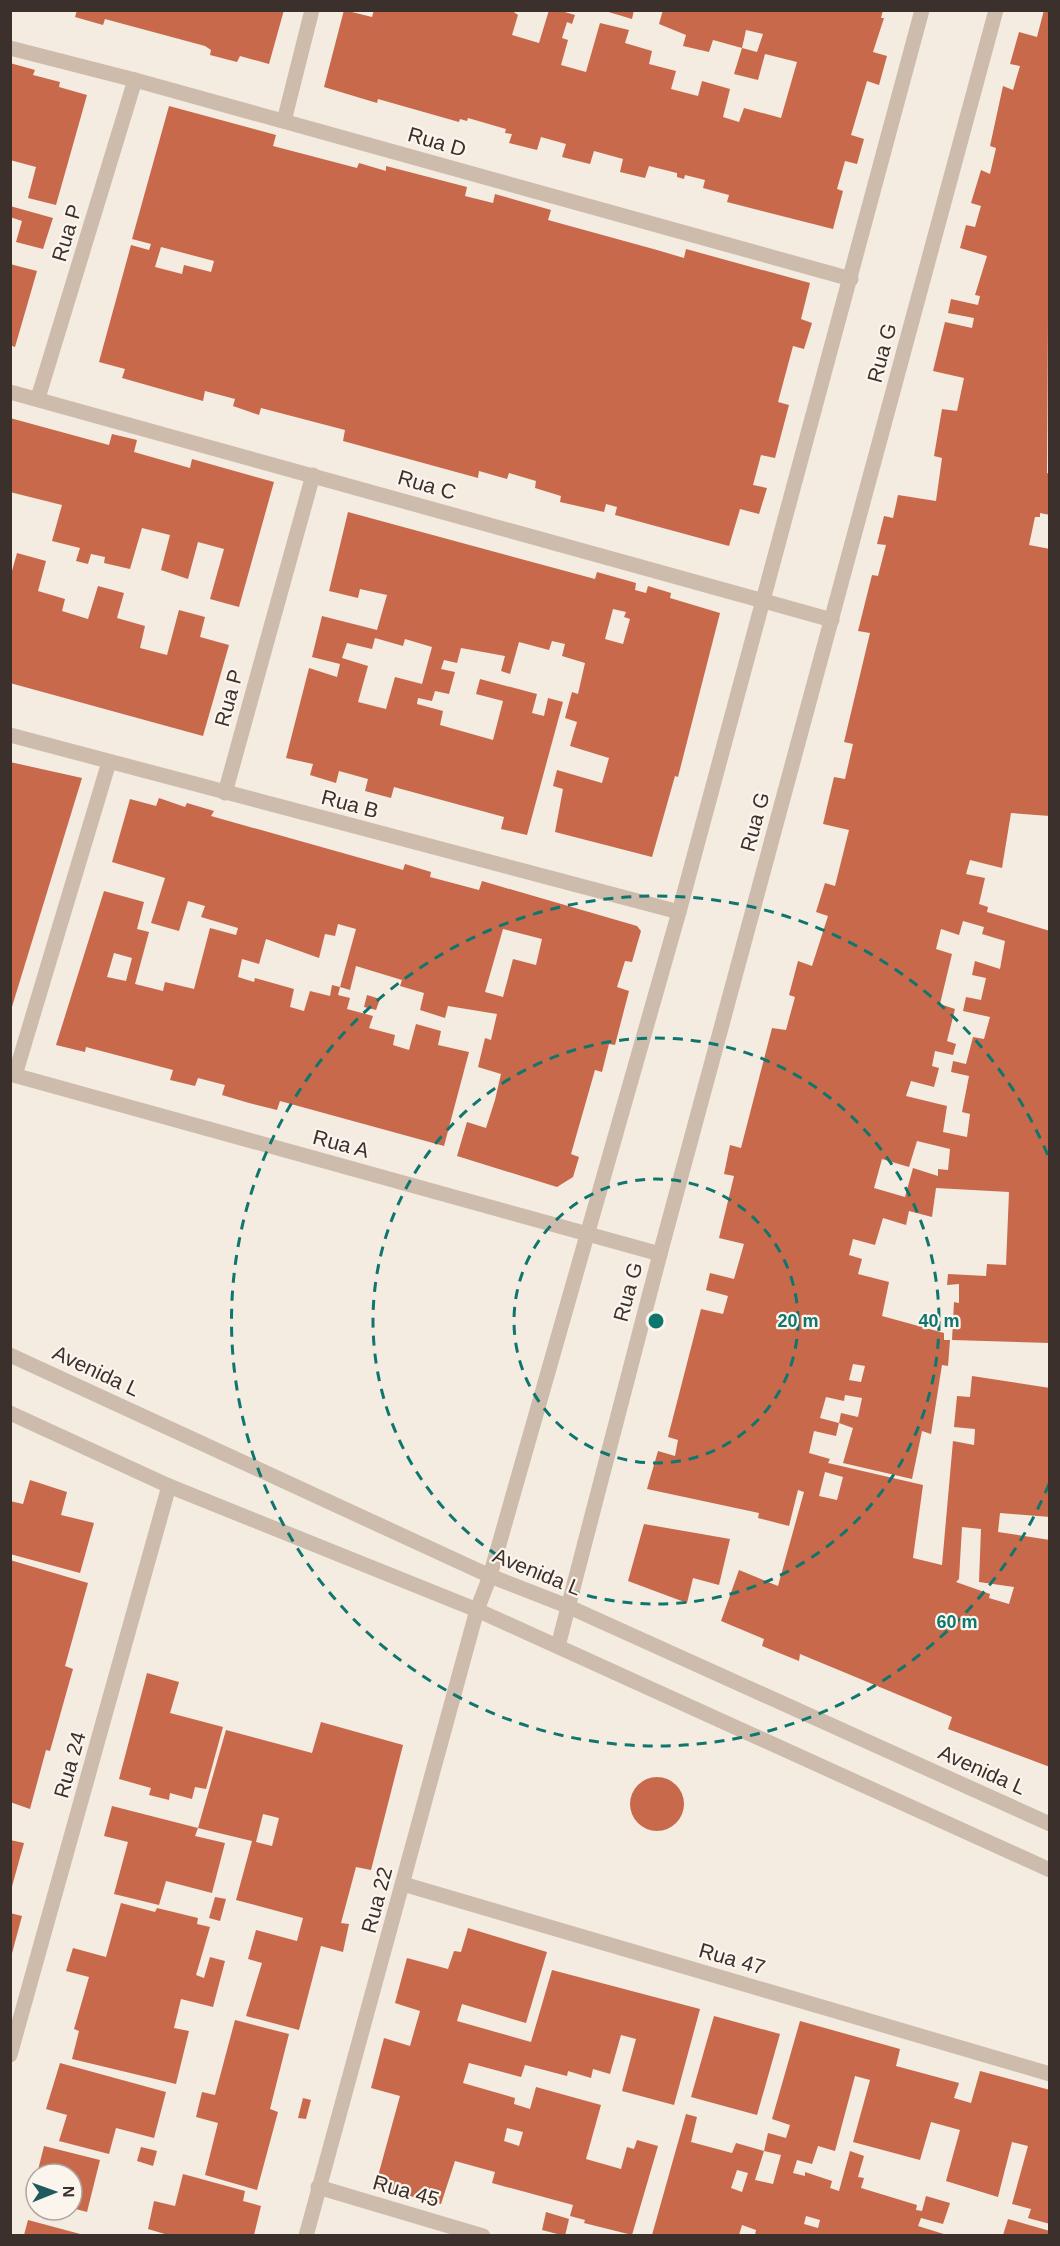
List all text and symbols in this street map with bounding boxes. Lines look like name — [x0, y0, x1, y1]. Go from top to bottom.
street label: Rua D — [405, 122, 469, 161]
street label: Rua P — [47, 202, 86, 264]
street label: Rua G — [863, 321, 900, 385]
street label: Rua C — [395, 465, 459, 504]
street label: Rua P — [210, 667, 247, 729]
street label: Rua B — [319, 785, 381, 822]
street label: Rua G — [736, 790, 773, 854]
street label: Rua A — [311, 1125, 372, 1162]
street label: Rua G — [609, 1260, 646, 1324]
centre of rings — [646, 1311, 666, 1331]
text: 20 m — [777, 1311, 819, 1331]
text: 40 m — [918, 1311, 960, 1331]
street label: Avenida L — [49, 1340, 143, 1401]
street label: Avenida L — [490, 1543, 585, 1600]
text: 60 m — [936, 1612, 978, 1632]
street label: Rua 24 — [49, 1729, 90, 1801]
street label: Avenida L — [935, 1740, 1029, 1799]
street label: Rua 22 — [357, 1864, 396, 1936]
street label: Rua 47 — [696, 1938, 768, 1979]
north arrow — [24, 2162, 84, 2222]
street label: Rua 45 — [370, 2170, 442, 2211]
text: N — [60, 2186, 77, 2198]

